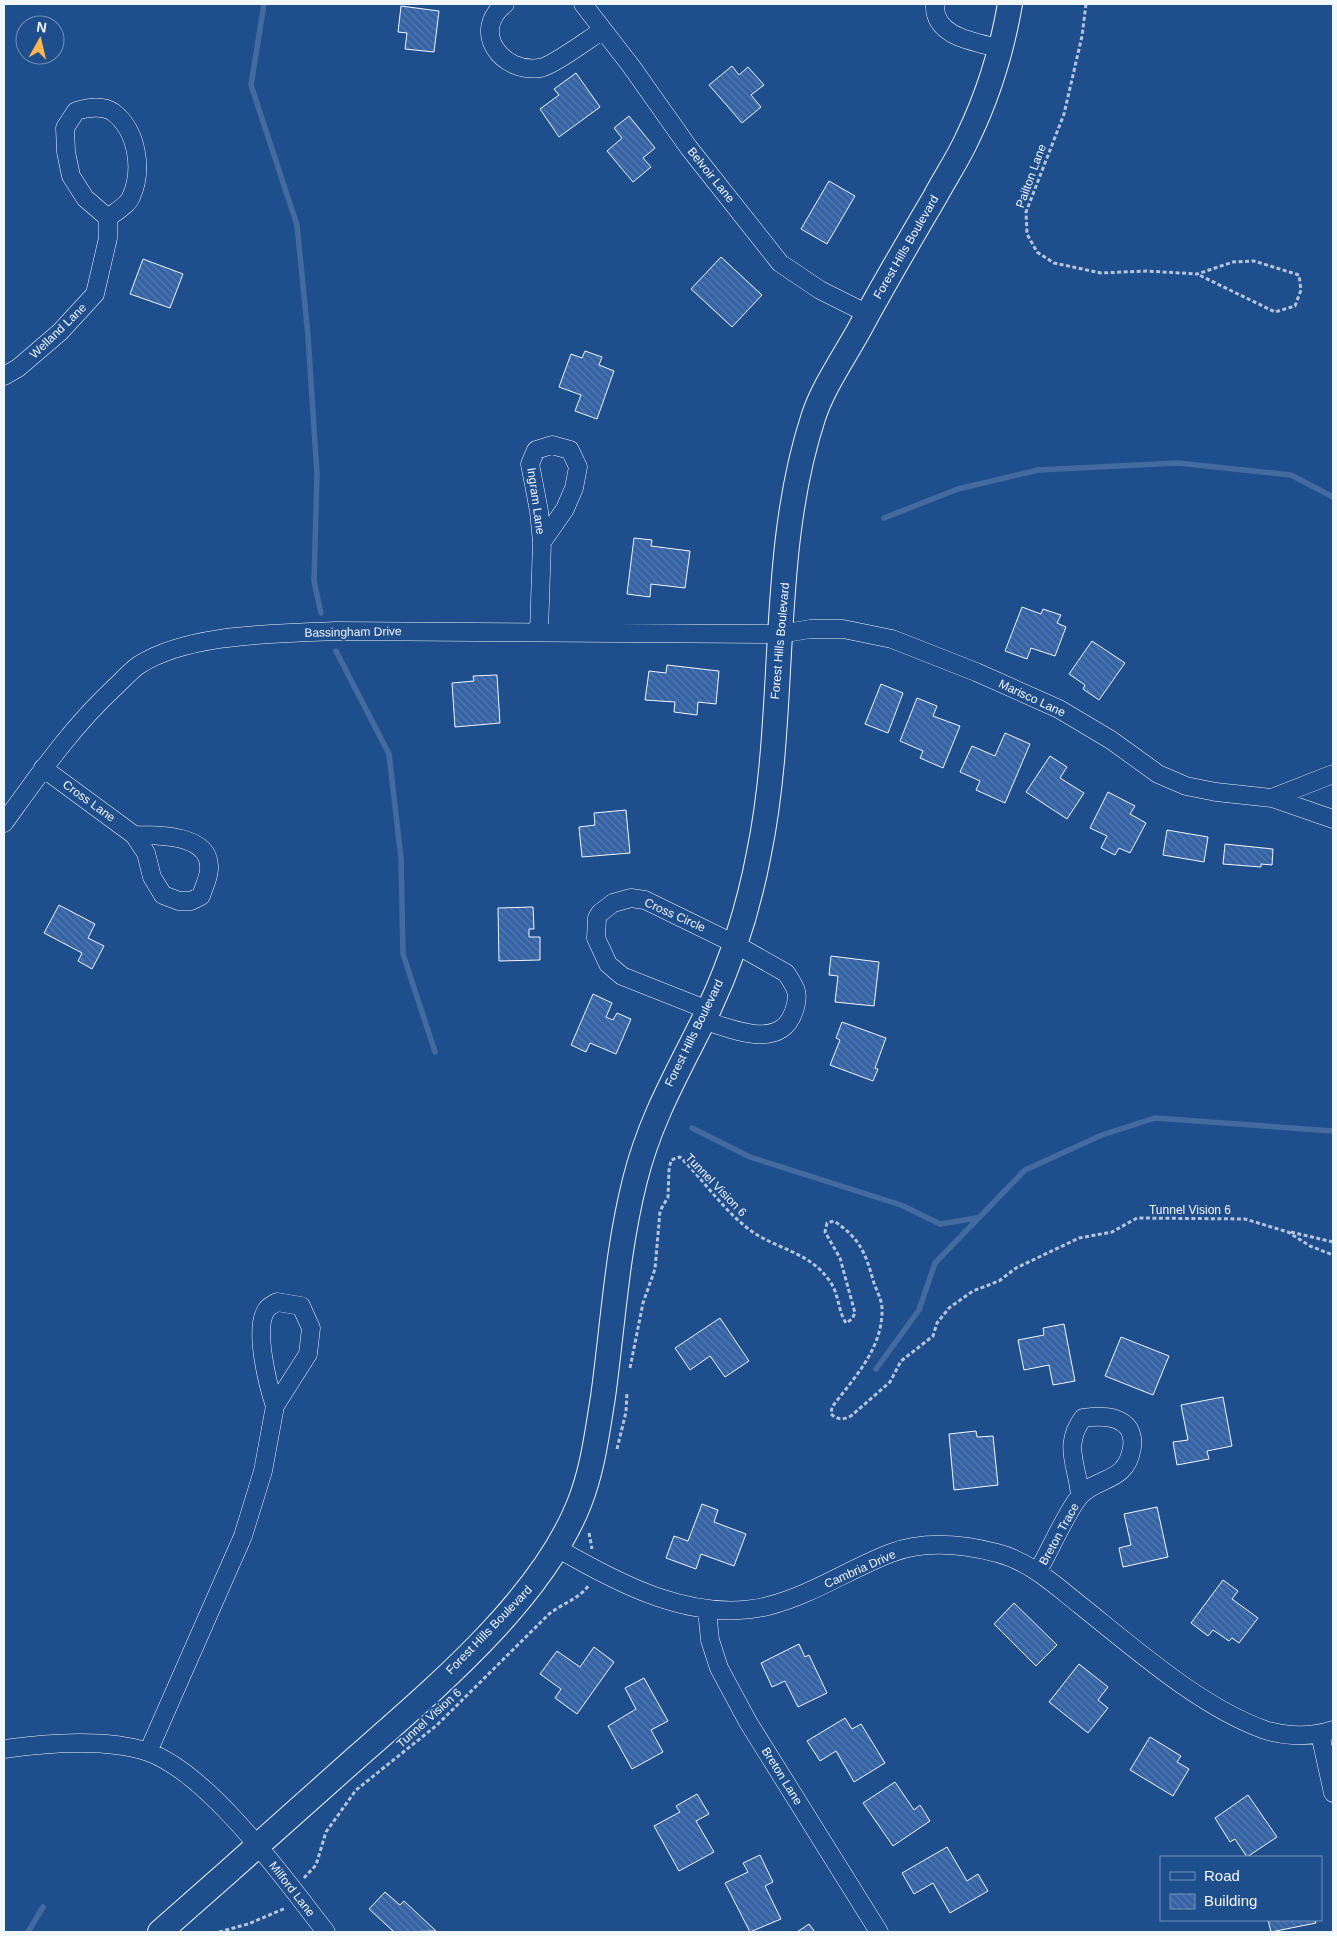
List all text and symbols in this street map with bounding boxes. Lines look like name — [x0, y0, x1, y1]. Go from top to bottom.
north arrow — [15, 15, 65, 65]
text: N — [36, 18, 48, 36]
street label: Pailton Lane — [1013, 142, 1049, 210]
street label: Belvoir Lane — [685, 145, 738, 206]
street label: Forest Hills Boulevard — [871, 193, 941, 301]
street label: Welland Lane — [27, 300, 89, 361]
street label: Ingram Lane — [524, 467, 548, 536]
street label: Forest Hills Boulevard — [768, 582, 792, 700]
street label: Bassingham Drive — [304, 624, 402, 640]
street label: Marisco Lane — [996, 676, 1068, 720]
street label: Cross Lane — [60, 777, 118, 825]
street label: Cross Circle — [642, 895, 708, 935]
street label: Forest Hills Boulevard — [662, 977, 726, 1089]
street label: Tunnel Vision 6 — [682, 1151, 750, 1220]
street label: Tunnel Vision 6 — [1149, 1203, 1231, 1217]
street label: Breton Trace — [1036, 1500, 1082, 1567]
street label: Cambria Drive — [822, 1547, 898, 1591]
street label: Forest Hills Boulevard — [443, 1583, 535, 1677]
street label: Tunnel Vision 6 — [394, 1685, 464, 1751]
street label: Breton Lane — [759, 1745, 805, 1808]
legend — [1160, 1856, 1322, 1921]
street label: Milford Lane — [266, 1859, 318, 1920]
text: Road — [1204, 1867, 1240, 1884]
text: Building — [1204, 1892, 1257, 1909]

